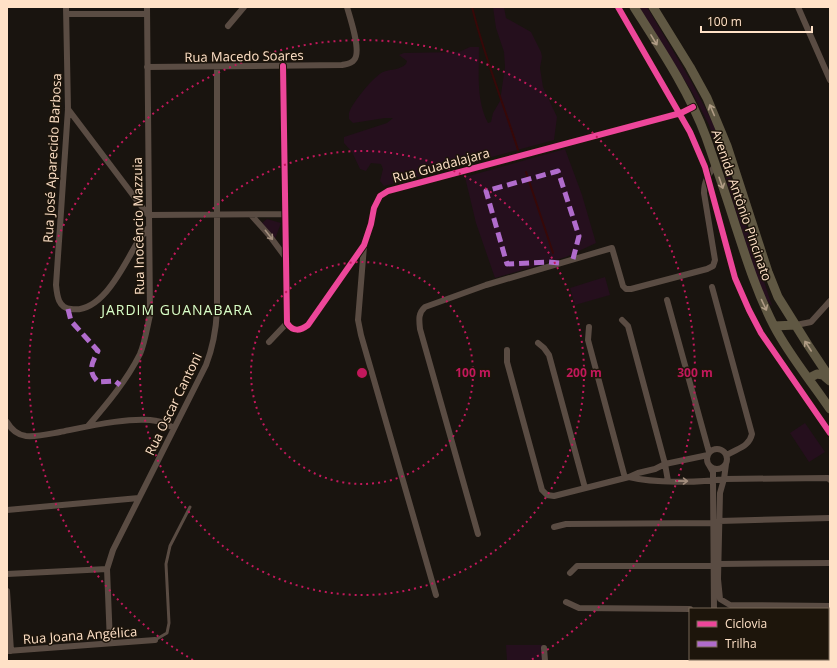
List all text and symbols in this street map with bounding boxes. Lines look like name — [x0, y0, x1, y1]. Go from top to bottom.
scale bar — [701, 8, 812, 34]
text: 100 m — [707, 13, 742, 30]
one-way arrow — [651, 34, 659, 46]
street label: Rua Macedo Soares — [184, 46, 304, 66]
street label: Rua José Aparecido Barbosa — [39, 73, 65, 243]
one-way arrow — [708, 104, 715, 116]
street label: Avenida Antônio Pincinato — [708, 127, 776, 283]
street label: Rua Guadalajara — [390, 143, 492, 187]
street label: Rua Inocêncio Mazzuia — [128, 157, 148, 295]
one-way arrow — [718, 176, 725, 189]
one-way arrow — [265, 230, 274, 241]
one-way arrow — [761, 299, 768, 311]
district label: JARDIM GUANABARA — [99, 300, 253, 319]
one-way arrow — [804, 341, 812, 352]
street label: Rua Oscar Cantoni — [140, 350, 206, 458]
text: 100 m — [455, 364, 491, 381]
text: 200 m — [566, 364, 602, 381]
text: 300 m — [677, 364, 713, 381]
centre of rings — [355, 366, 369, 380]
one-way arrow — [675, 477, 688, 485]
legend — [689, 608, 829, 660]
text: Ciclovia — [725, 615, 767, 632]
street label: Rua Joana Angélica — [22, 622, 138, 648]
text: Trilha — [725, 635, 757, 652]

